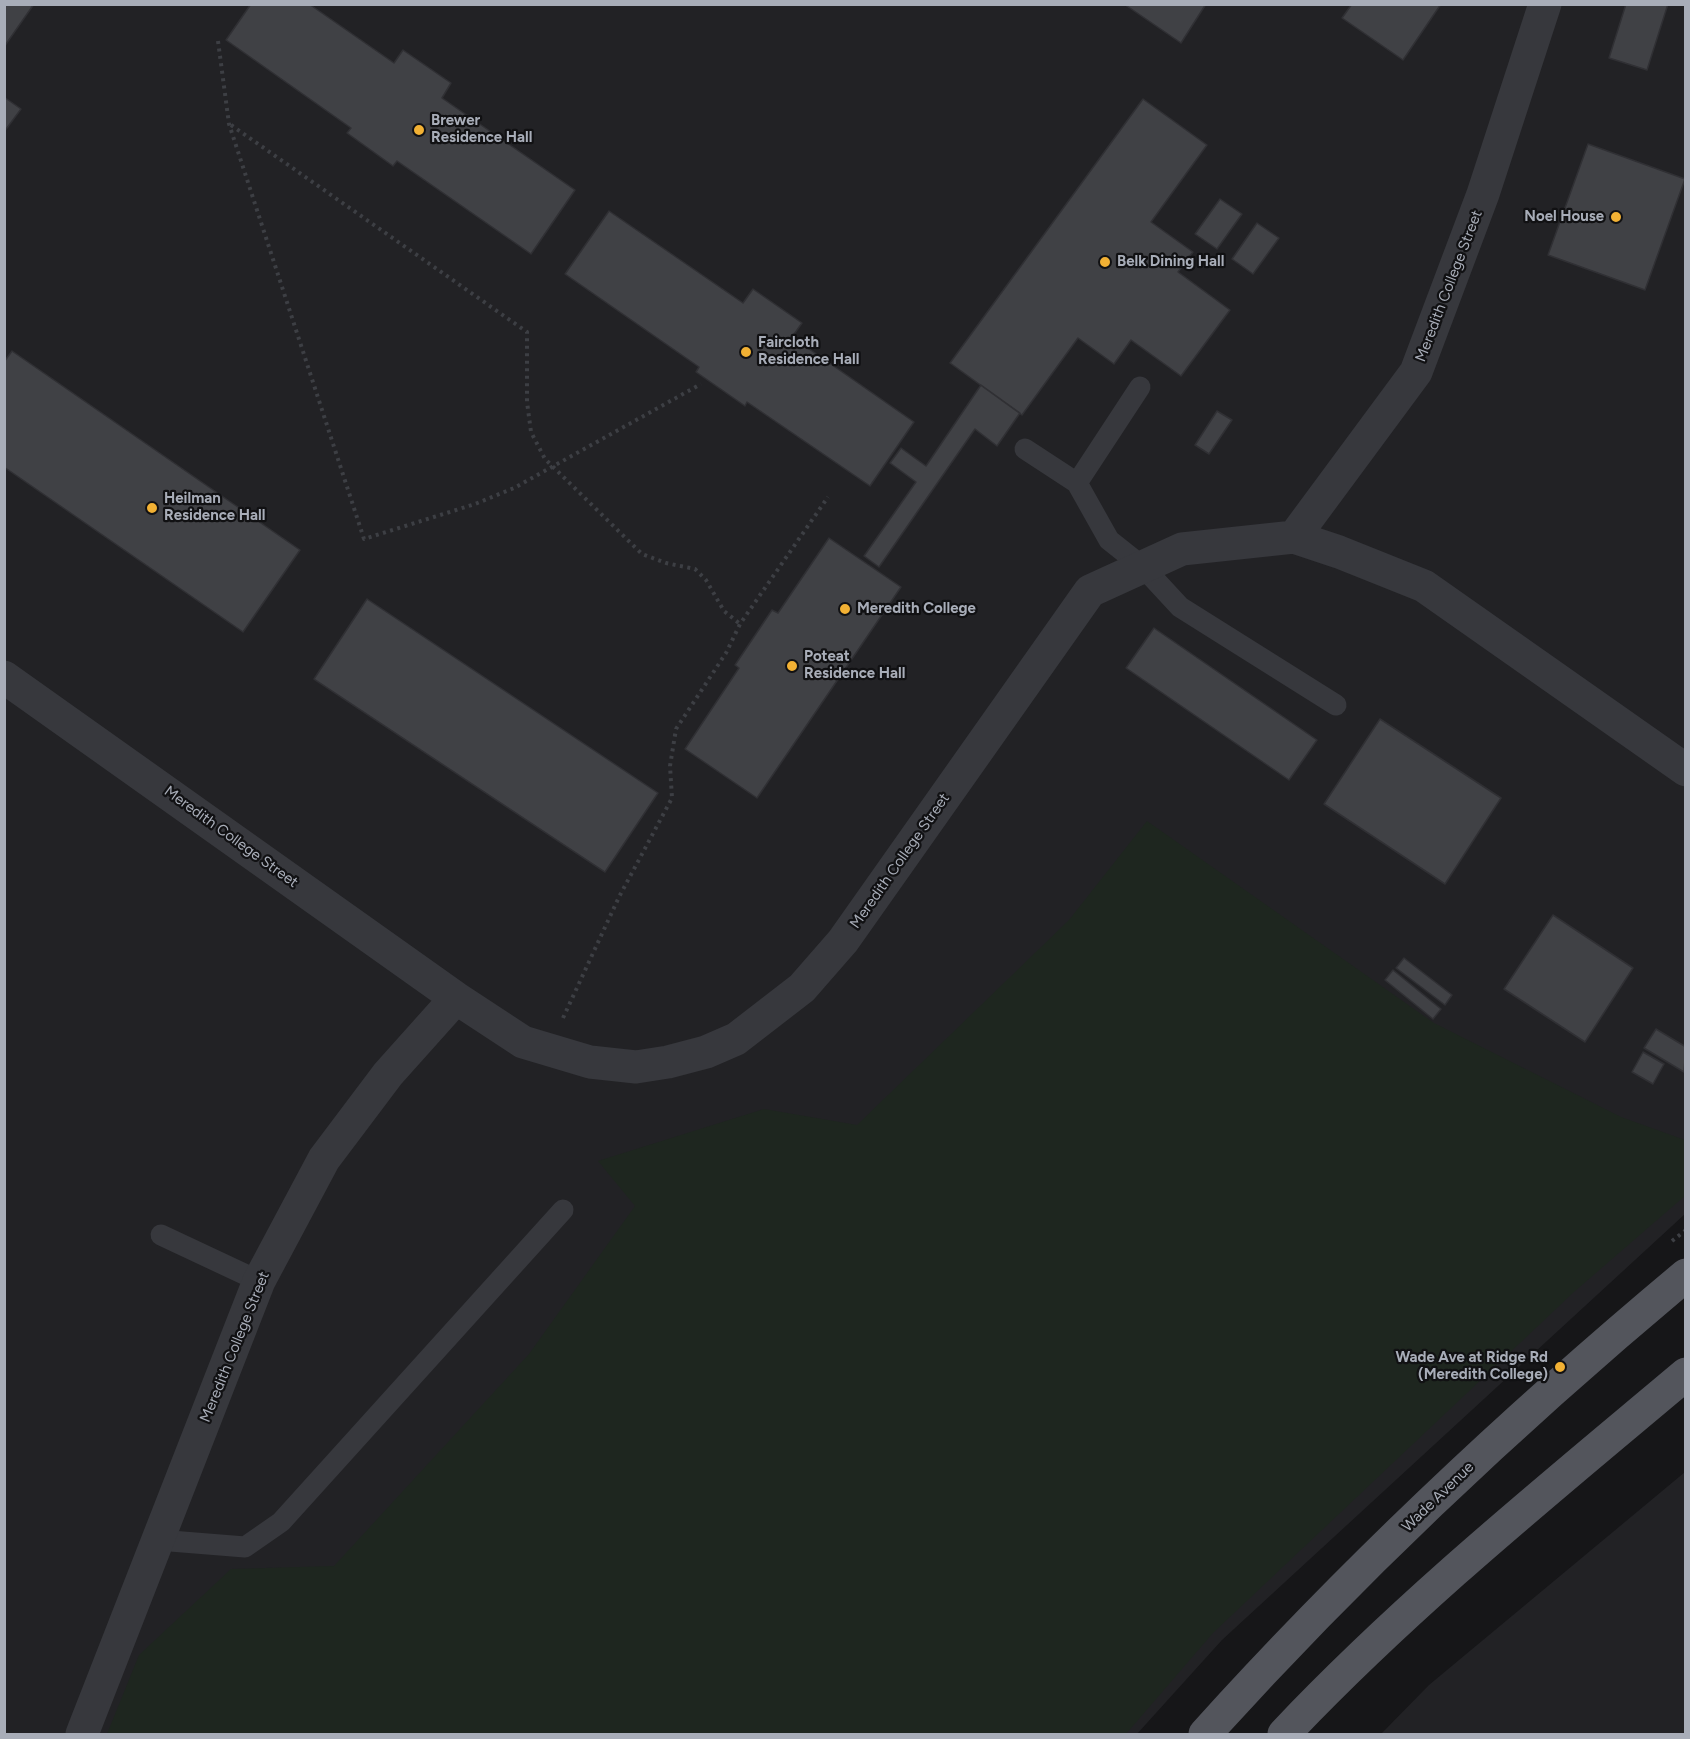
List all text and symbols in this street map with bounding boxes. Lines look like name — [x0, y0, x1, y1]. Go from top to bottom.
place label: Brewer Residence Hall — [431, 112, 532, 147]
marker: Brewer Residence Hall — [412, 123, 426, 137]
street label: Meredith College Street — [1412, 208, 1486, 364]
place label: Noel House — [1524, 208, 1604, 226]
marker: Noel House — [1609, 210, 1623, 224]
place label: Belk Dining Hall — [1117, 253, 1224, 271]
marker: Belk Dining Hall — [1098, 255, 1112, 269]
place label: Faircloth Residence Hall — [758, 334, 859, 369]
marker: Faircloth Residence Hall — [739, 345, 753, 359]
place label: Heilman Residence Hall — [164, 490, 265, 525]
marker: Heilman Residence Hall — [145, 501, 159, 515]
place label: Meredith College — [857, 600, 976, 618]
marker: Meredith College — [838, 602, 852, 616]
place label: Poteat Residence Hall — [804, 648, 905, 683]
marker: Poteat Residence Hall — [785, 659, 799, 673]
street label: Meredith College Street — [161, 782, 301, 892]
street label: Meredith College Street — [846, 790, 954, 932]
street label: Meredith College Street — [196, 1269, 274, 1425]
place label: Wade Ave at Ridge Rd (Meredith College) — [1395, 1349, 1548, 1384]
marker: Wade Ave at Ridge Rd (Meredith College) — [1553, 1360, 1567, 1374]
street label: Wade Avenue — [1398, 1458, 1478, 1536]

